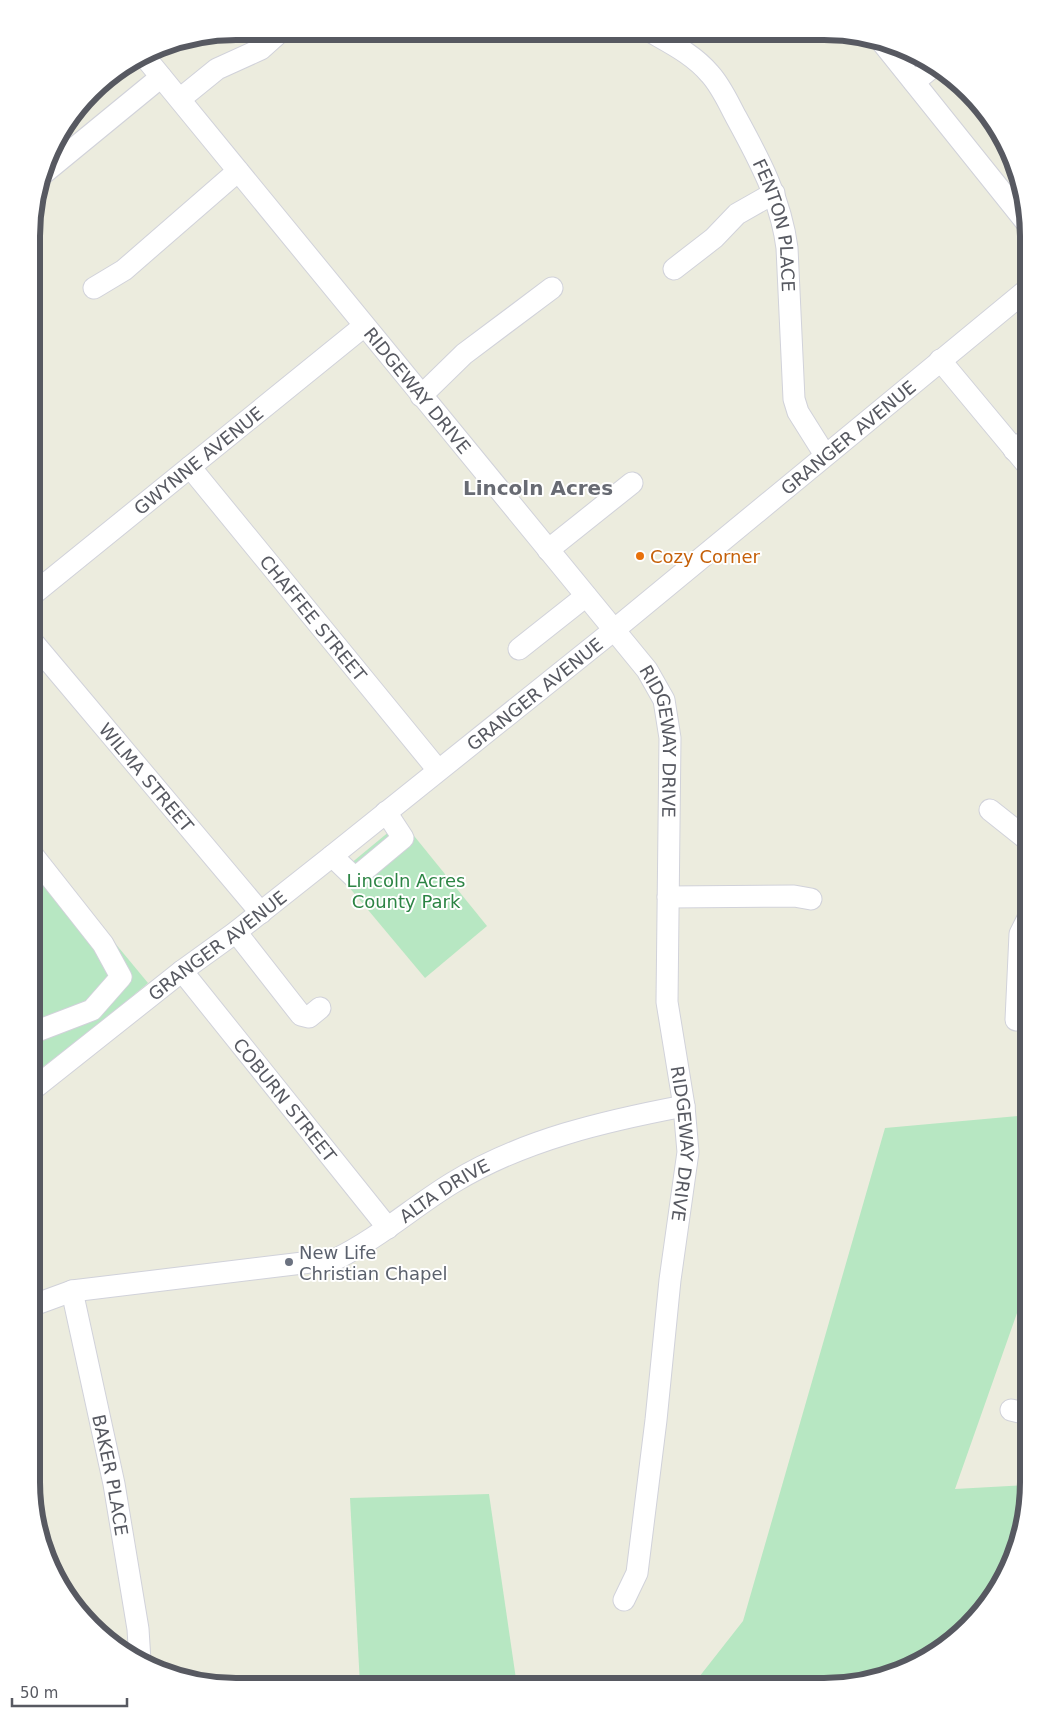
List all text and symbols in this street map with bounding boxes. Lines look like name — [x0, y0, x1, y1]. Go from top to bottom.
street label: FENTON PLACE — [749, 155, 800, 292]
street label: RIDGEWAY DRIVE — [360, 323, 476, 458]
street label: GRANGER AVENUE — [776, 376, 919, 499]
street label: GWYNNE AVENUE — [130, 402, 267, 519]
district label: Lincoln Acres — [463, 476, 613, 500]
place label: Cozy Corner — [650, 546, 761, 567]
marker: Cozy Corner — [634, 550, 646, 562]
street label: CHAFFEE STREET — [256, 551, 372, 686]
street label: GRANGER AVENUE — [462, 633, 607, 754]
street label: RIDGEWAY DRIVE — [636, 661, 681, 818]
street label: WILMA STREET — [95, 719, 199, 837]
park label: Lincoln Acres County Park — [347, 870, 465, 912]
street label: GRANGER AVENUE — [144, 886, 290, 1004]
street label: COBURN STREET — [229, 1034, 342, 1167]
street label: RIDGEWAY DRIVE — [667, 1064, 699, 1223]
street label: ALTA DRIVE — [395, 1154, 493, 1227]
place label: New Life Christian Chapel — [299, 1242, 447, 1284]
marker: New Life Christian Chapel — [283, 1256, 295, 1268]
street label: BAKER PLACE — [89, 1412, 133, 1537]
scale bar — [12, 1676, 128, 1708]
text: 50 m — [20, 1684, 58, 1702]

